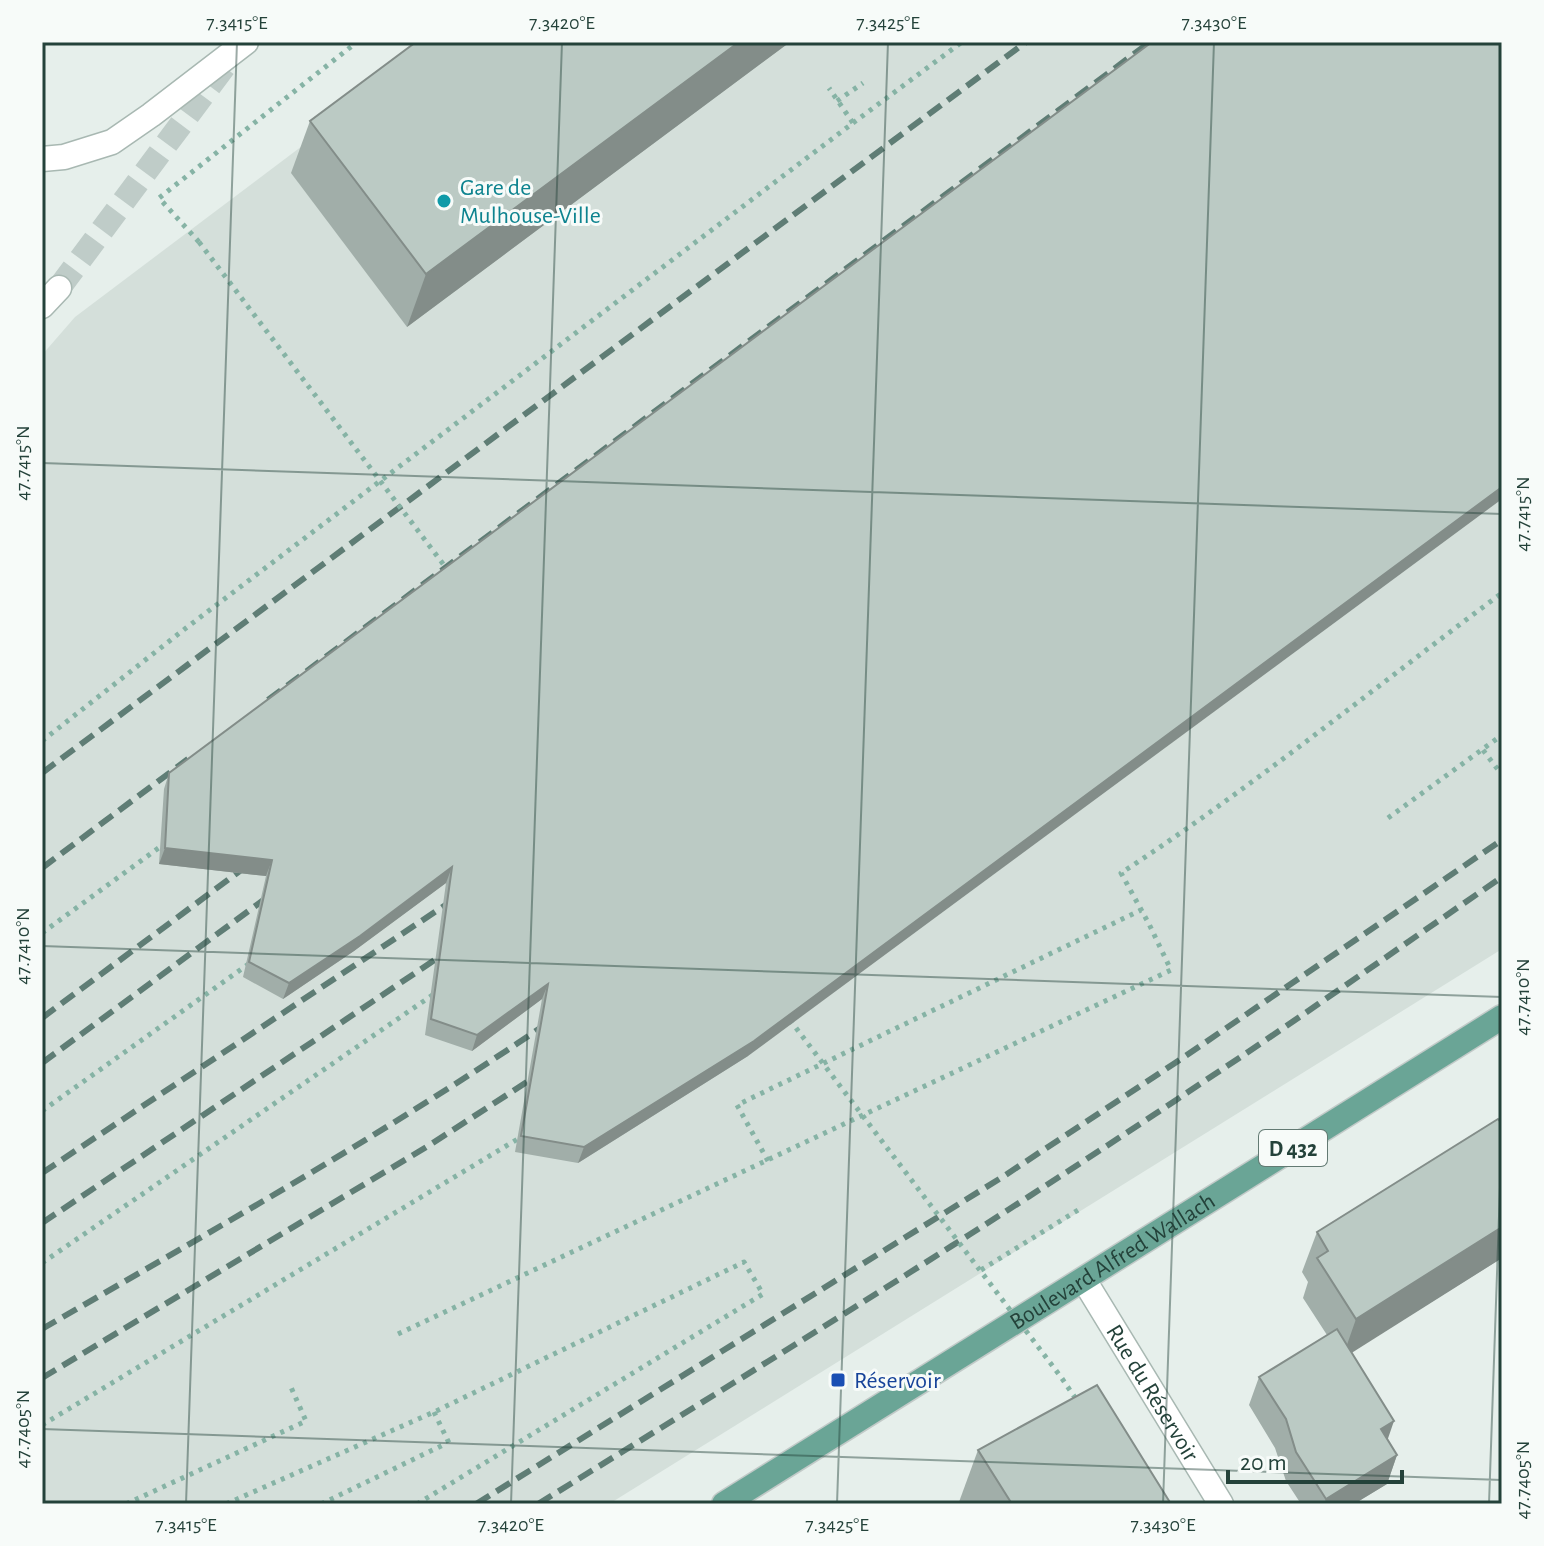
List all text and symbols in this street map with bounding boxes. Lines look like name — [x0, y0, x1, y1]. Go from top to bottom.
text: 7.3415°E — [206, 13, 268, 33]
text: 7.3420°E — [529, 13, 595, 33]
text: 7.3425°E — [856, 13, 920, 33]
text: 7.3430°E — [1181, 13, 1247, 33]
place label: Gare de Mulhouse-Ville — [460, 176, 601, 228]
marker: Gare de Mulhouse-Ville — [435, 192, 453, 210]
text: 47.7415°N — [13, 425, 33, 501]
text: 47.7415°N — [1513, 476, 1533, 552]
text: 47.7410°N — [13, 907, 33, 985]
text: 47.7410°N — [1513, 958, 1533, 1036]
road number: D 432 — [1259, 1130, 1327, 1166]
street label: Boulevard Alfred Wallach — [1006, 1189, 1219, 1335]
street label: Rue du Réservoir — [1101, 1321, 1203, 1466]
place label: Réservoir — [854, 1369, 941, 1393]
marker: Réservoir — [829, 1371, 847, 1389]
text: 47.7405°N — [13, 1390, 33, 1468]
scale bar — [1228, 1434, 1402, 1484]
text: 47.7405°N — [1513, 1441, 1533, 1519]
text: 20 m — [1240, 1451, 1287, 1475]
text: 7.3415°E — [155, 1515, 217, 1535]
text: 7.3420°E — [478, 1515, 544, 1535]
text: 7.3425°E — [805, 1515, 869, 1535]
text: 7.3430°E — [1130, 1515, 1196, 1535]

